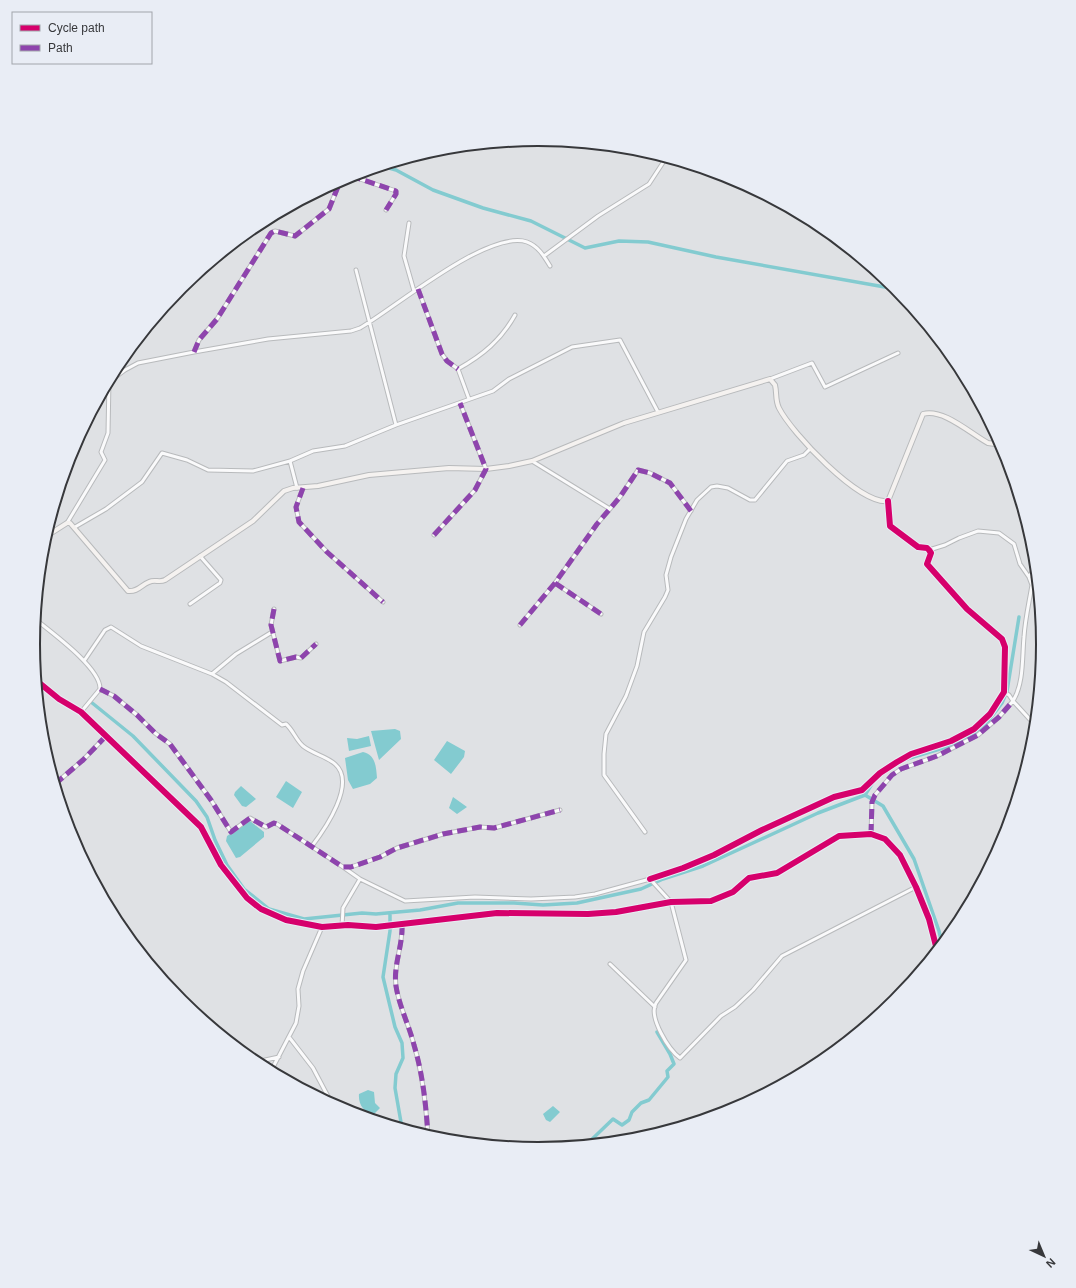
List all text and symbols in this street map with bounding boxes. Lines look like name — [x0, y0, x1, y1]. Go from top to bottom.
legend — [12, 12, 152, 64]
text: Cycle path — [48, 21, 105, 35]
text: Path — [48, 41, 73, 55]
north arrow — [1024, 1236, 1064, 1276]
text: N — [1044, 1256, 1058, 1270]

